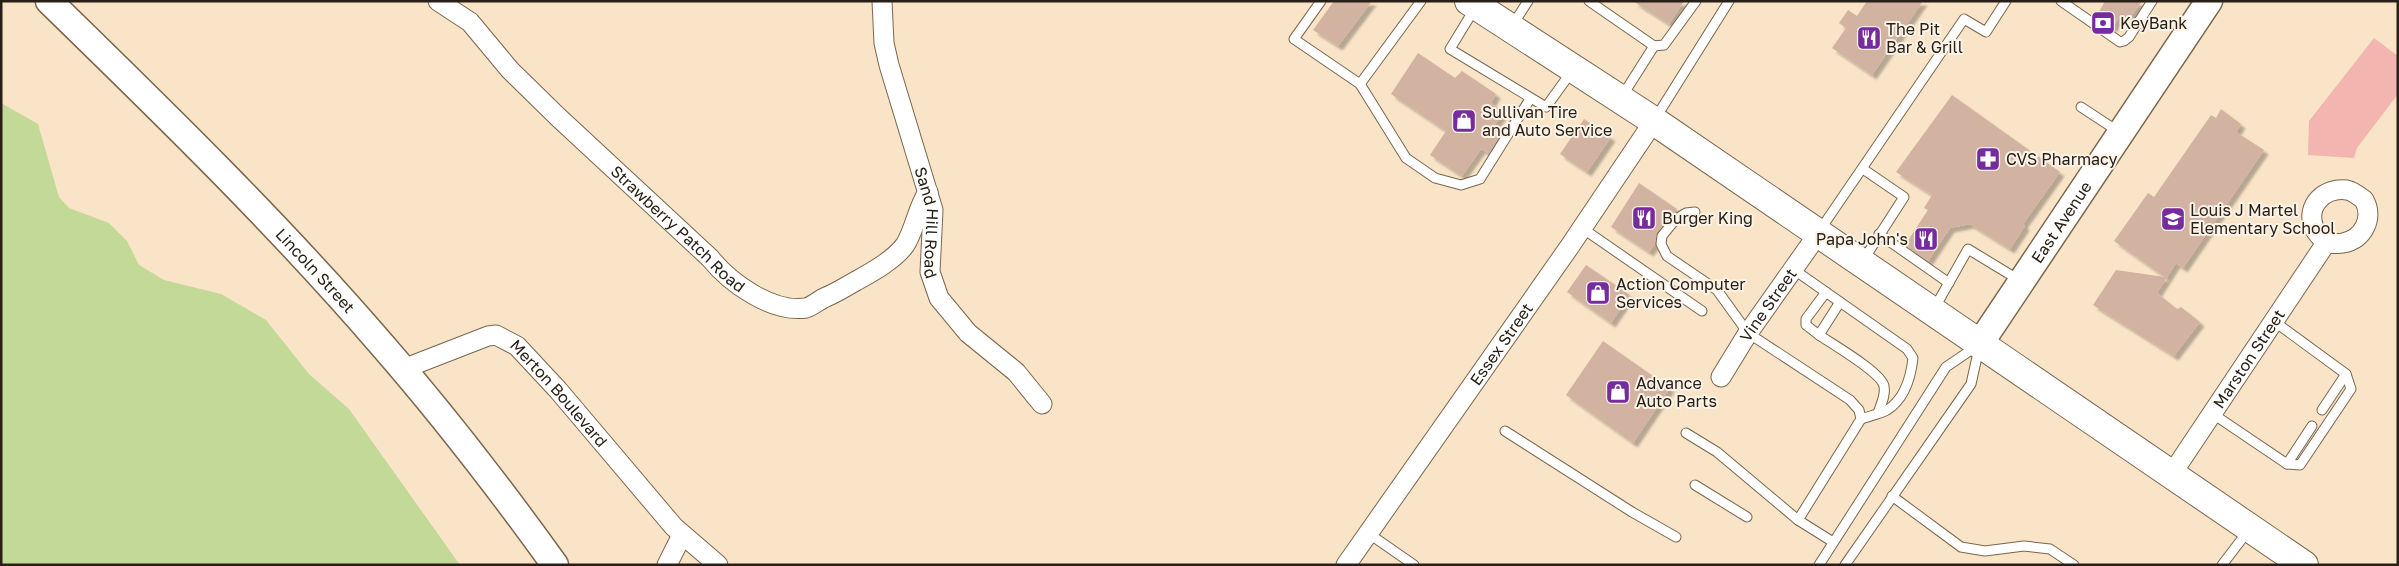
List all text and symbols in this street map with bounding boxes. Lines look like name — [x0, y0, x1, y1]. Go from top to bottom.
bank icon: KeyBank — [2090, 10, 2116, 36]
place label: KeyBank — [2120, 13, 2187, 33]
place label: The Pit Bar & Grill — [1886, 19, 1963, 57]
restaurant icon: The Pit Bar & Grill — [1856, 25, 1882, 51]
place label: Sullivan Tire and Auto Service — [1482, 102, 1612, 140]
shop icon: Sullivan Tire and Auto Service — [1451, 108, 1477, 134]
pharmacy icon: CVS Pharmacy — [1975, 146, 2001, 172]
place label: CVS Pharmacy — [2006, 149, 2117, 169]
street label: Strawberry Patch Road — [607, 161, 749, 296]
street label: Sand Hill Road — [910, 164, 943, 281]
street label: East Avenue — [2027, 177, 2096, 267]
place label: Louis J Martel Elementary School — [2190, 200, 2335, 238]
restaurant icon: Burger King — [1631, 205, 1657, 231]
school or university icon: Louis J Martel Elementary School — [2160, 206, 2186, 232]
place label: Burger King — [1662, 208, 1753, 228]
street label: Lincoln Street — [271, 224, 359, 317]
restaurant icon: Papa John's — [1913, 226, 1939, 252]
place label: Papa John's — [1816, 229, 1908, 249]
street label: Vine Street — [1735, 264, 1801, 345]
place label: Action Computer Services — [1616, 274, 1746, 312]
shop icon: Action Computer Services — [1585, 280, 1611, 306]
street label: Essex Street — [1465, 299, 1537, 389]
street label: Marston Street — [2209, 305, 2289, 412]
street label: Merton Boulevard — [506, 335, 612, 451]
place label: Advance Auto Parts — [1636, 373, 1717, 411]
shop icon: Advance Auto Parts — [1605, 379, 1631, 405]

